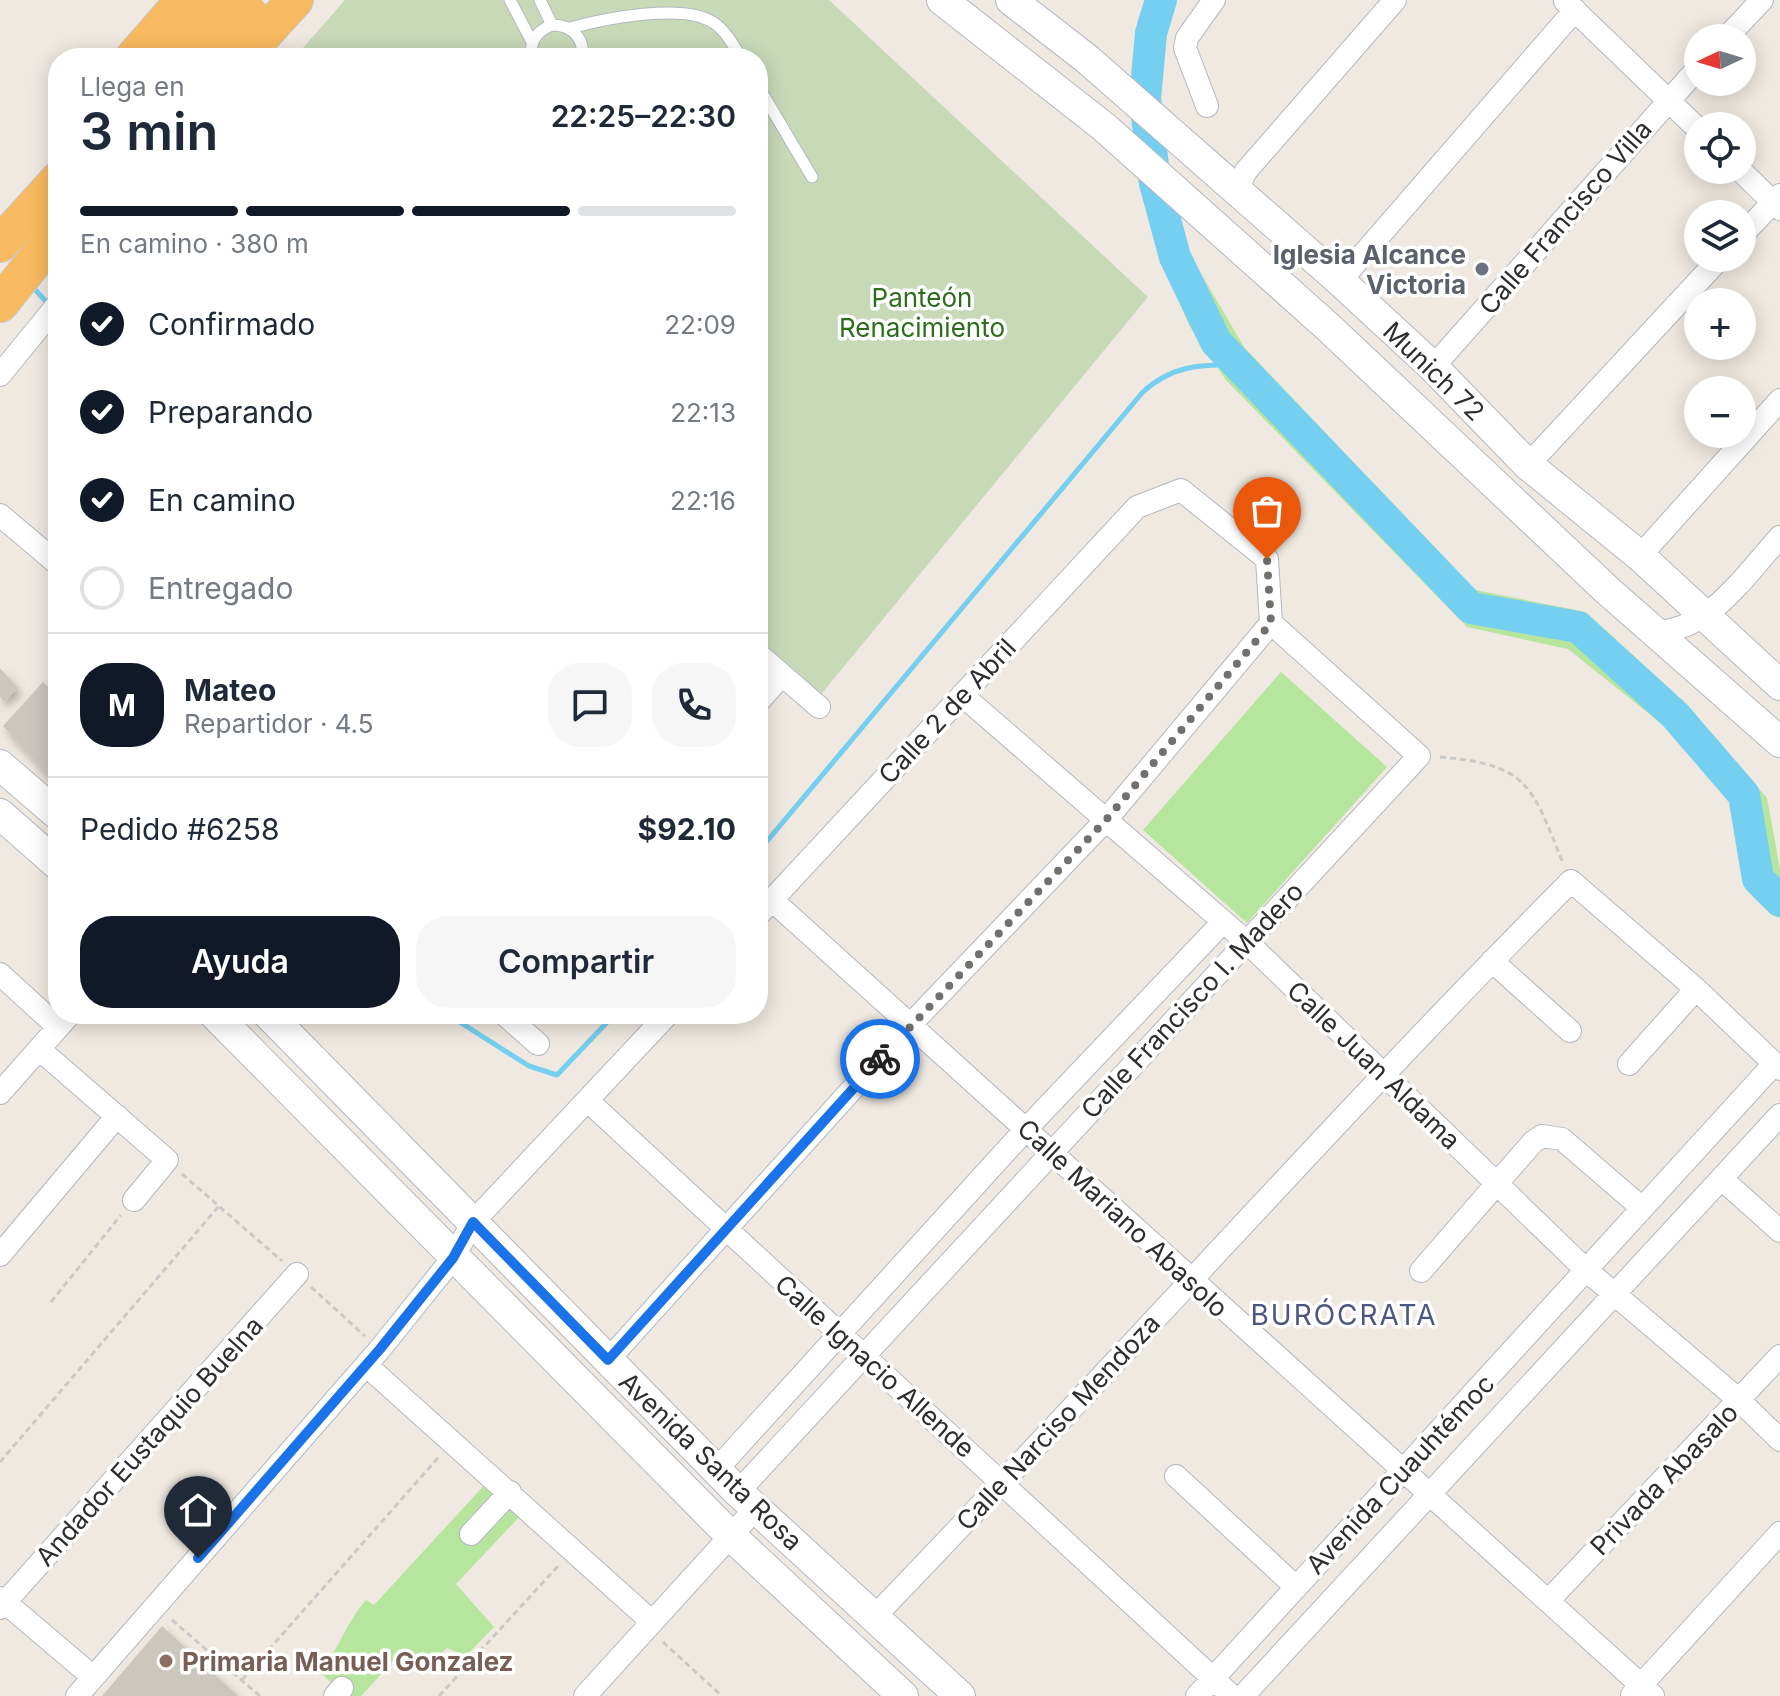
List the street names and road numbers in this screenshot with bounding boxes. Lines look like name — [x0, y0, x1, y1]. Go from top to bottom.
street label: Calle Francisco Villa — [1472, 114, 1658, 320]
street label: Munich 72 — [1377, 315, 1491, 427]
street label: Calle 2 de Abril — [872, 632, 1022, 790]
street label: Calle Francisco I. Madero — [1074, 876, 1310, 1124]
street label: Calle Juan Aldama — [1281, 975, 1467, 1155]
street label: Calle Mariano Abasolo — [1011, 1113, 1235, 1323]
street label: Calle Ignacio Allende — [769, 1268, 981, 1464]
street label: Calle Narciso Mendoza — [950, 1308, 1166, 1536]
street label: Andador Eustaquio Buelna — [29, 1310, 269, 1572]
street label: Avenida Santa Rosa — [613, 1366, 809, 1556]
street label: Avenida Cuauhtémoc — [1300, 1368, 1500, 1580]
street label: Privada Abasalo — [1584, 1397, 1744, 1561]

